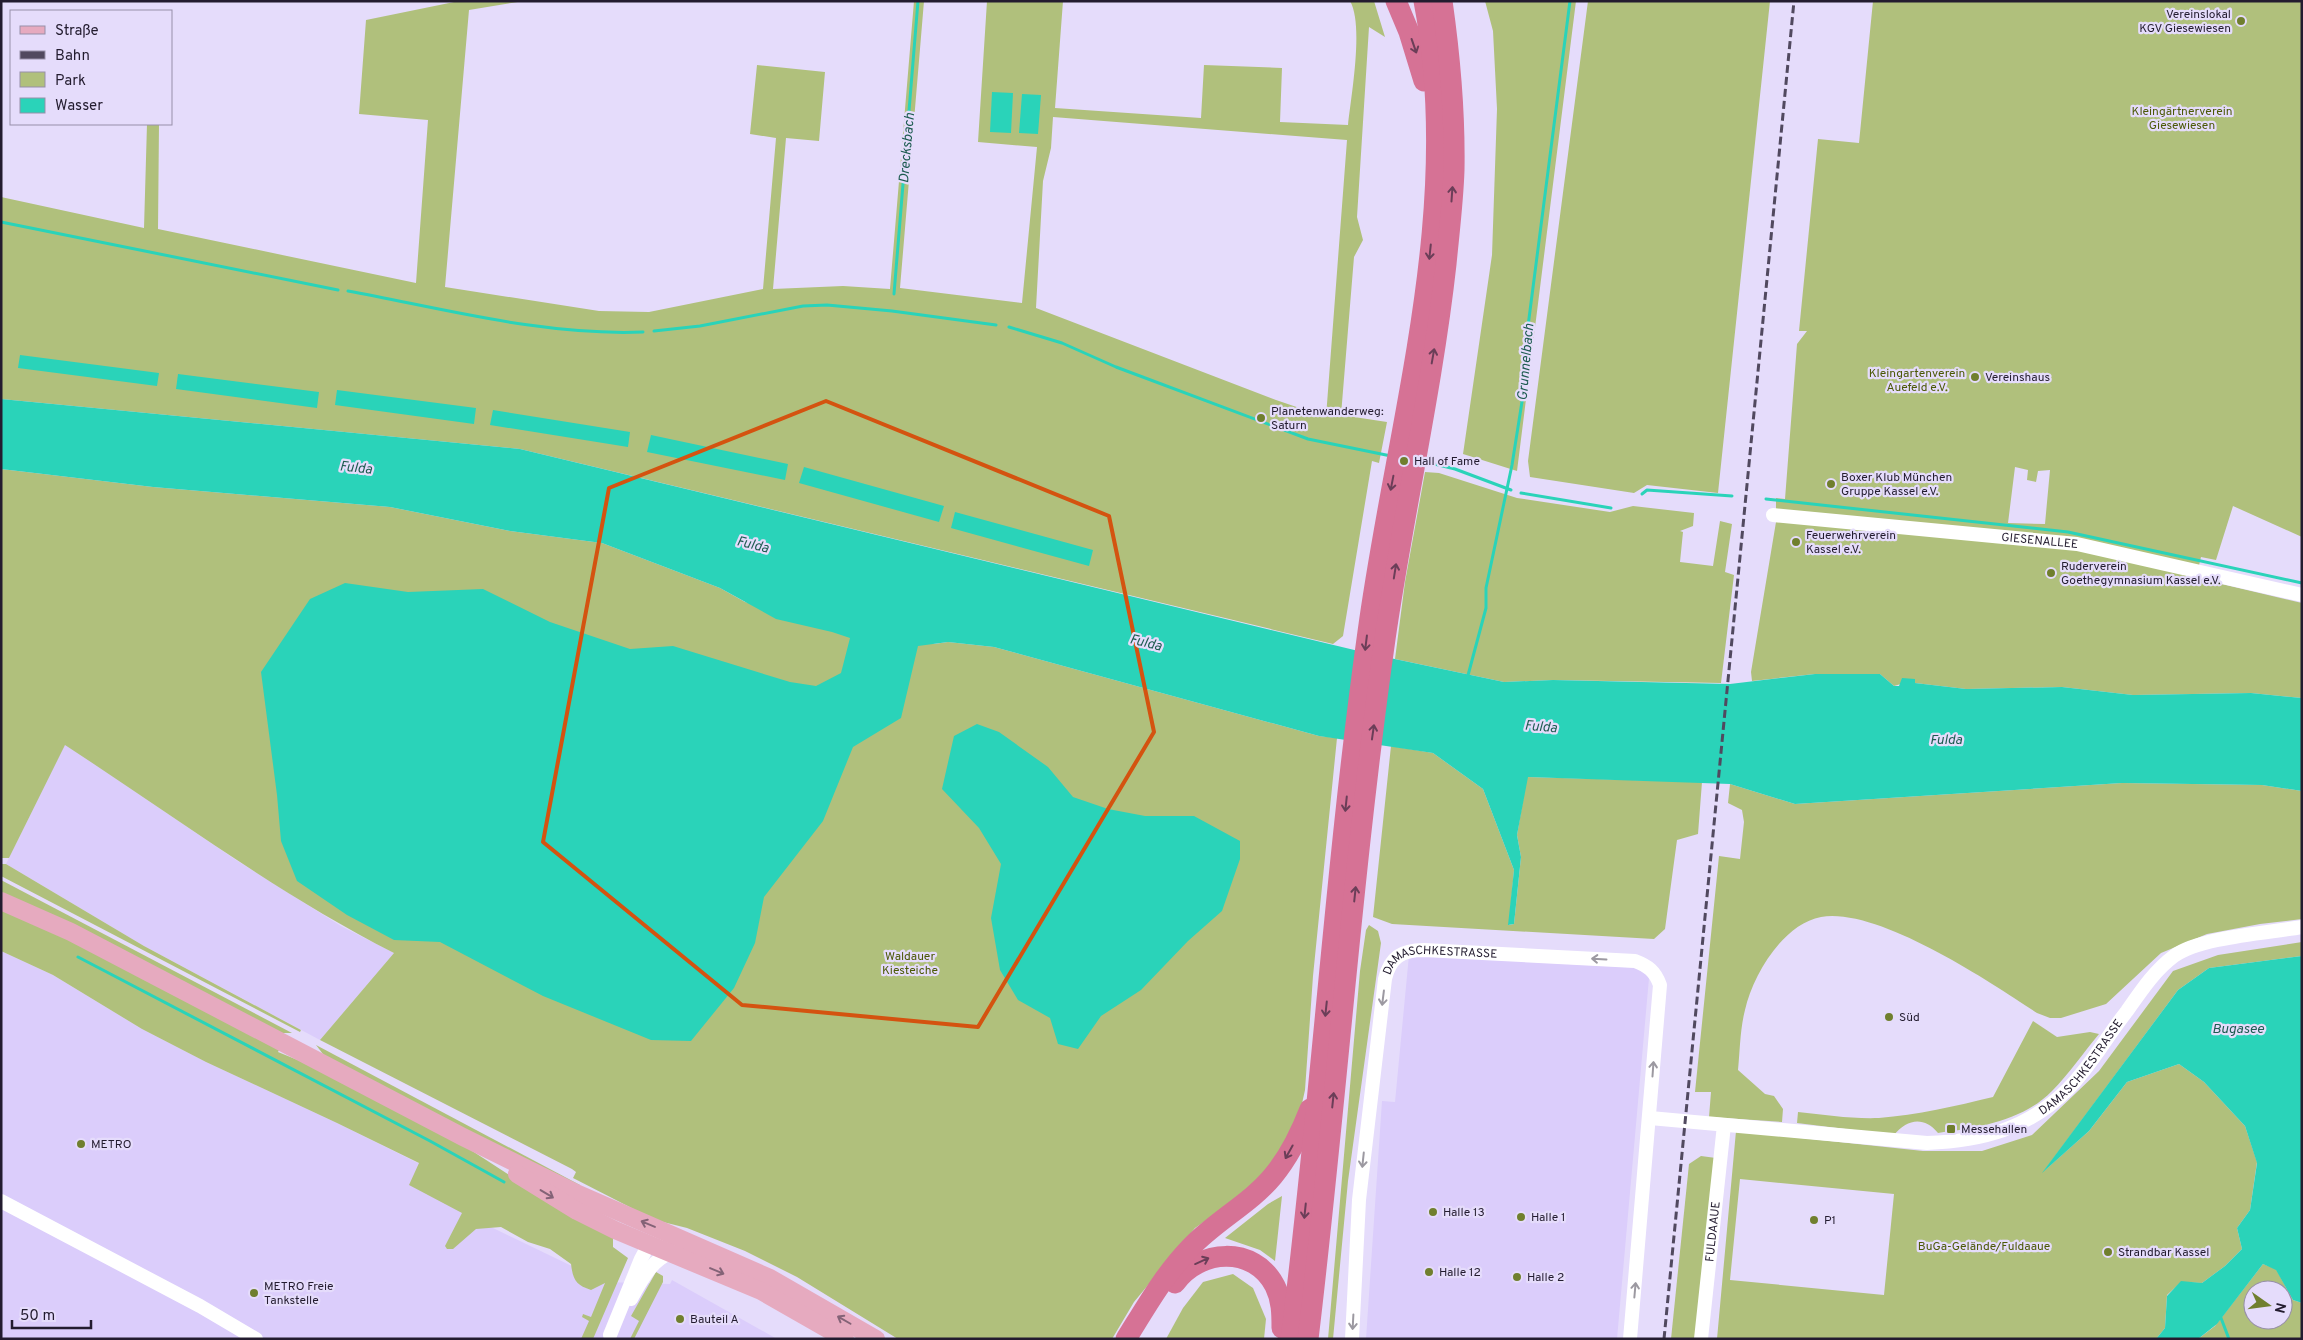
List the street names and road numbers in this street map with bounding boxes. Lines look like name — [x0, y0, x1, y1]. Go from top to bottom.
street label: GIESENALLEE — [2001, 530, 2079, 553]
street label: DAMASCHKESTRASSE — [1380, 943, 1498, 977]
street label: DAMASCHKESTRASSE — [2036, 1016, 2127, 1119]
street label: FULDAAUE — [1702, 1201, 1725, 1263]

